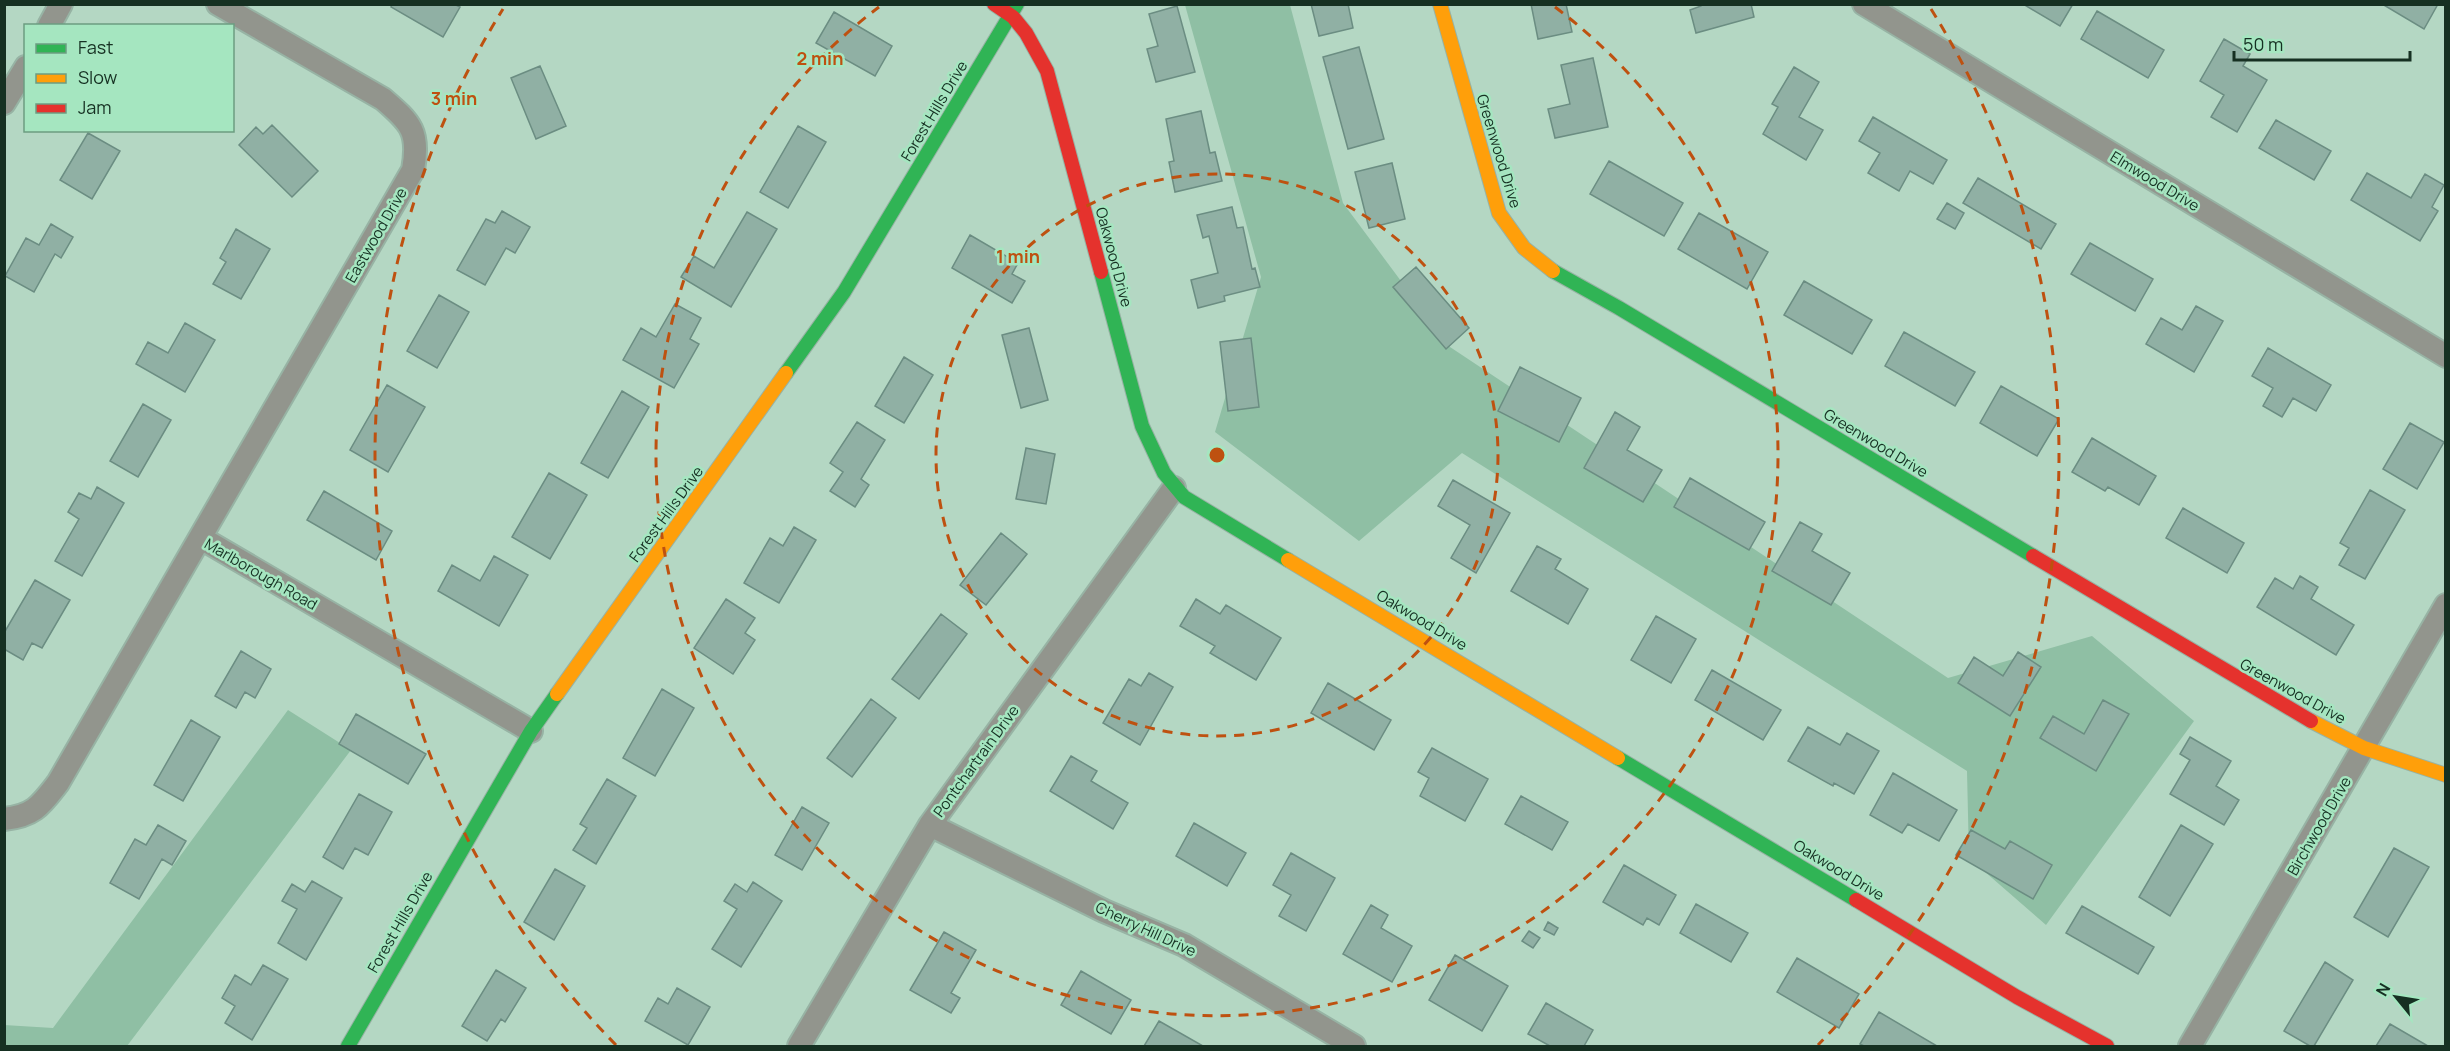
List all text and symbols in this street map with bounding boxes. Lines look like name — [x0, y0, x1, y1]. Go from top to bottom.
legend — [24, 24, 234, 132]
scale bar — [2234, 24, 2410, 62]
text: 50 m — [2243, 32, 2283, 56]
text: Fast — [78, 35, 113, 59]
text: 2 min — [797, 46, 843, 70]
street label: Forest Hills Drive — [896, 57, 972, 165]
text: Slow — [78, 65, 118, 89]
text: 3 min — [431, 86, 477, 110]
street label: Greenwood Drive — [1472, 92, 1526, 211]
text: Jam — [78, 95, 112, 119]
street label: Elmwood Drive — [2106, 146, 2204, 216]
street label: Eastwood Drive — [340, 183, 412, 286]
street label: Oakwood Drive — [1091, 205, 1137, 309]
text: 1 min — [996, 244, 1040, 268]
street label: Greenwood Drive — [1820, 404, 1932, 482]
centre of rings — [1207, 445, 1227, 465]
street label: Forest Hills Drive — [624, 462, 708, 566]
street label: Marlborough Road — [201, 533, 321, 615]
street label: Oakwood Drive — [1373, 585, 1472, 656]
street label: Greenwood Drive — [2236, 653, 2350, 729]
street label: Pontchartrain Drive — [928, 701, 1024, 821]
street label: Birchwood Drive — [2282, 772, 2356, 879]
street label: Oakwood Drive — [1790, 835, 1889, 906]
street label: Forest Hills Drive — [362, 867, 438, 977]
street label: Cherry Hill Drive — [1092, 896, 1200, 962]
north arrow — [2366, 967, 2426, 1027]
text: N — [2371, 979, 2395, 1000]

